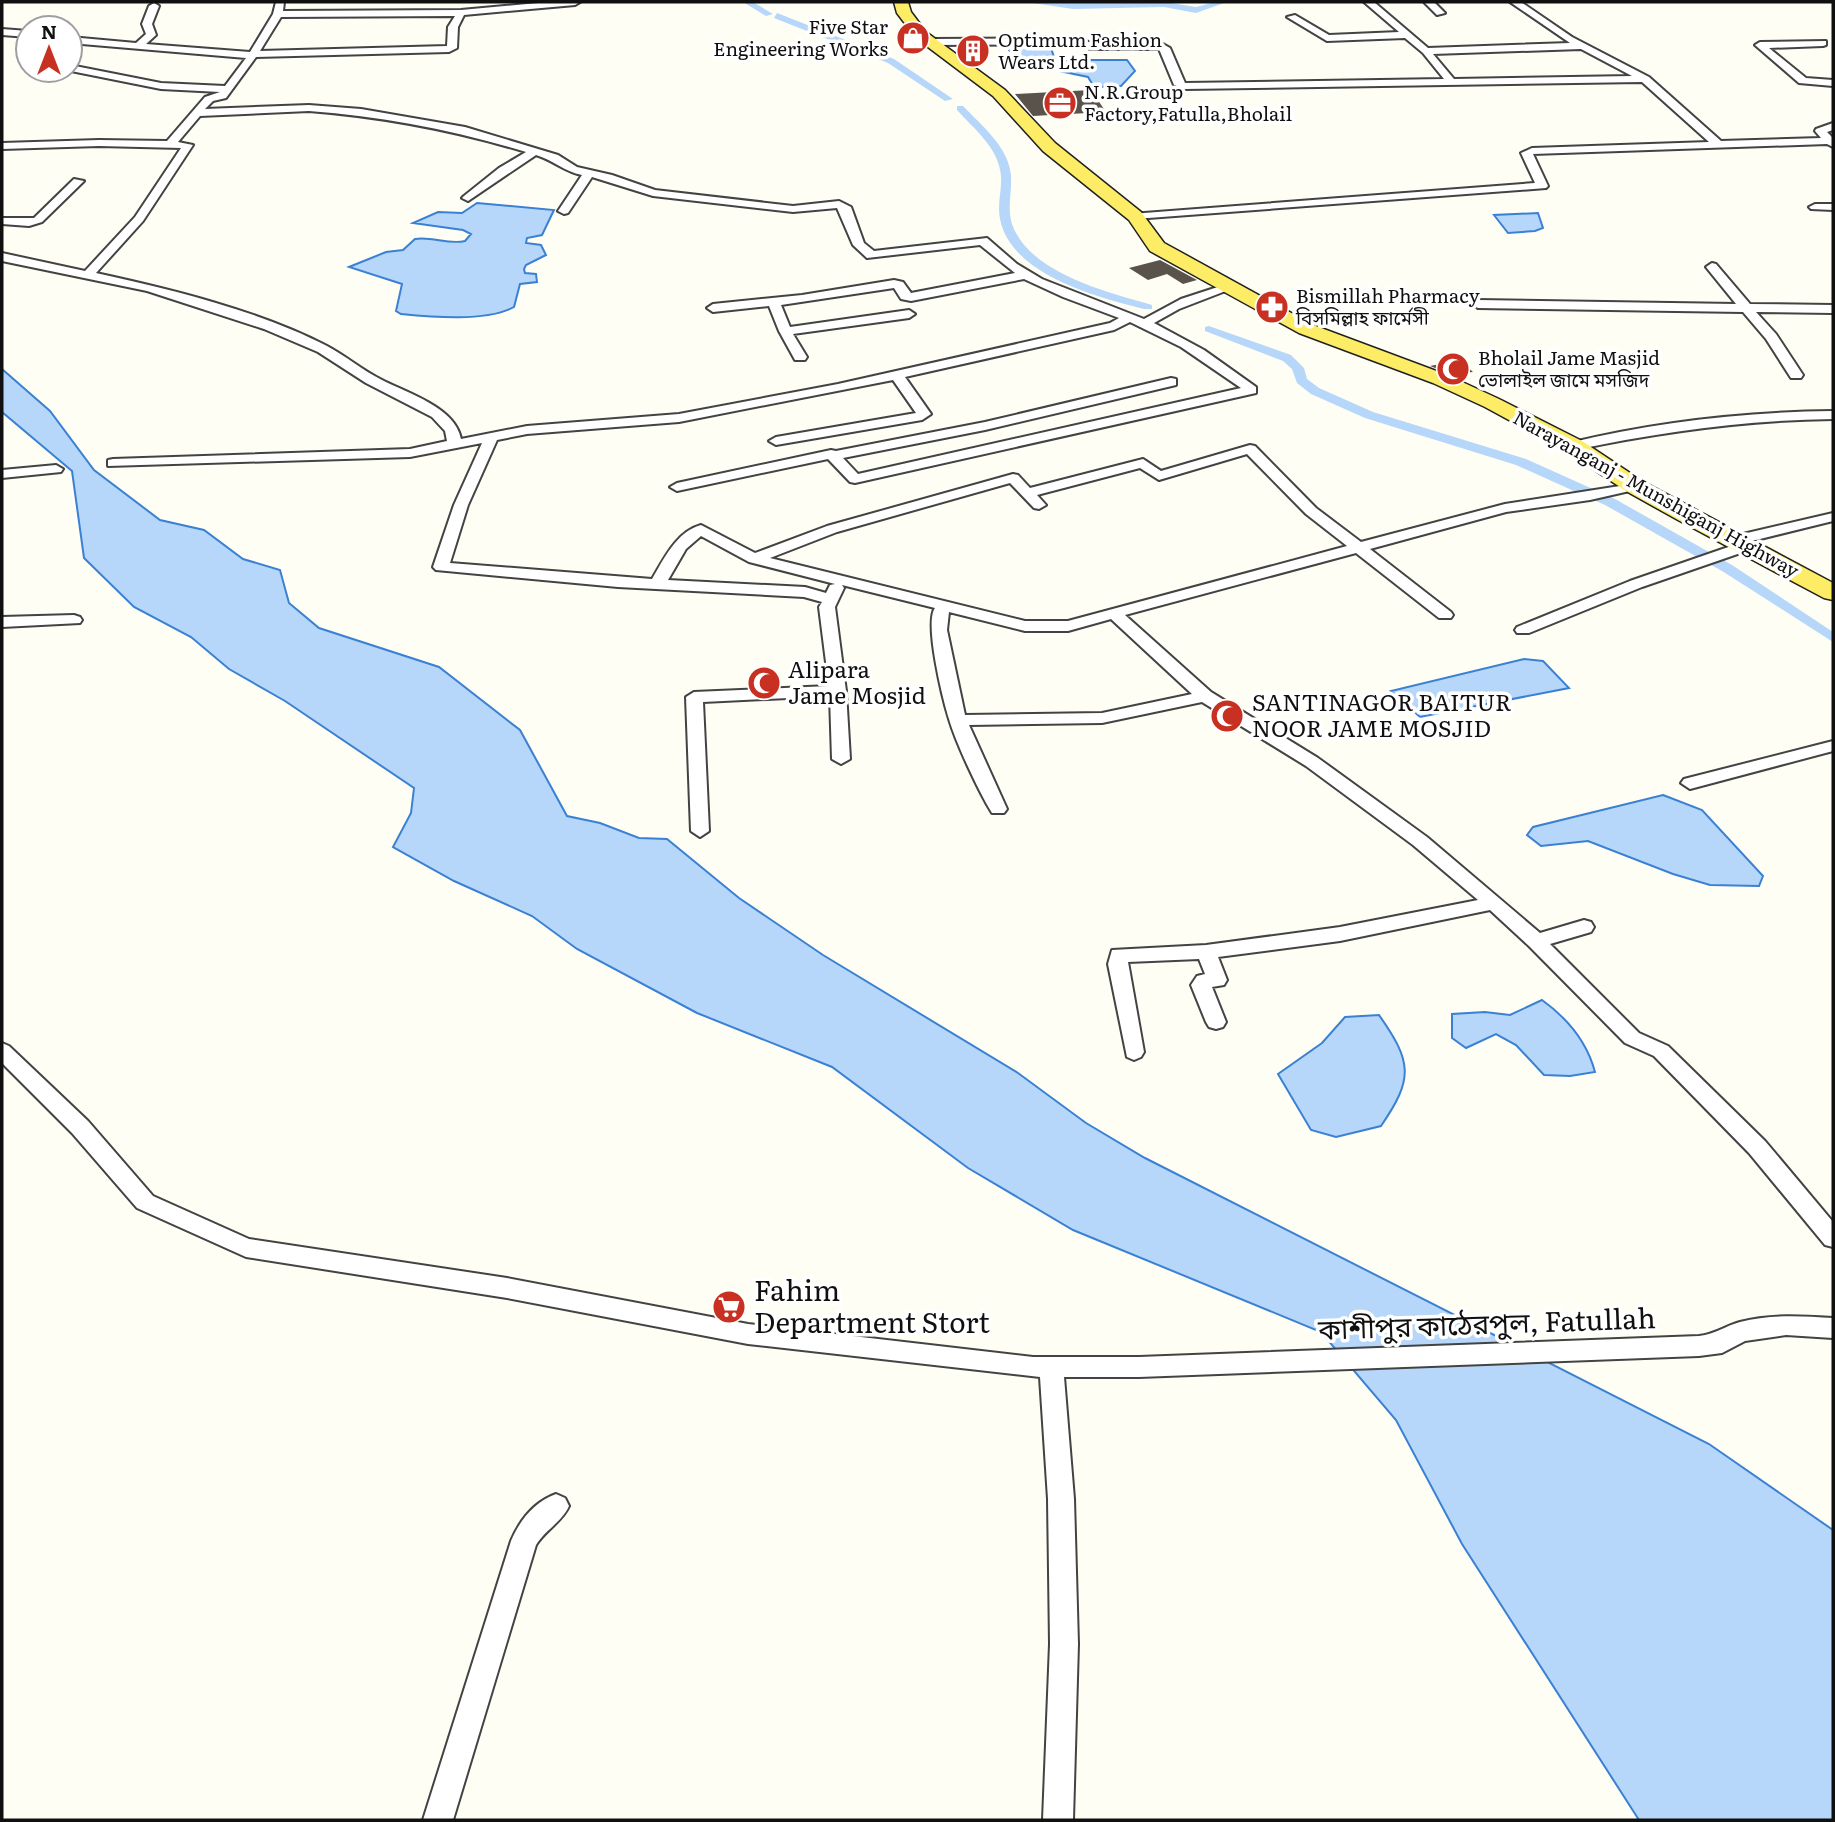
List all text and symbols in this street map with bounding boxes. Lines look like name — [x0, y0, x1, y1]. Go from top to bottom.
place label: Five Star Engineering Works — [713, 12, 888, 62]
north arrow — [14, 14, 84, 84]
text: N — [41, 17, 57, 45]
shop icon: Five Star Engineering Works — [894, 19, 932, 57]
place label: Optimum Fashion Wears Ltd. — [998, 25, 1162, 75]
building icon: Optimum Fashion Wears Ltd. — [954, 32, 992, 70]
place label: N.R.Group Factory,Fatulla,Bholail — [1084, 77, 1292, 127]
office icon: N.R.Group Factory,Fatulla,Bholail — [1041, 84, 1079, 122]
place label: Bismillah Pharmacy বিসমিল্লাহ ফার্মেসী — [1295, 281, 1480, 331]
pharmacy icon: Bismillah Pharmacy বিসমিল্লাহ ফার্মেসী — [1253, 288, 1291, 326]
place label: Bholail Jame Masjid ভোলাইল জামে মসজিদ — [1478, 343, 1660, 393]
mosque icon: Bholail Jame Masjid ভোলাইল জামে মসজিদ — [1434, 350, 1472, 388]
street label: Narayanganj - Munshiganj Highway — [1509, 403, 1804, 584]
place label: Alipara Jame Mosjid — [788, 651, 926, 711]
mosque icon: Alipara Jame Mosjid — [745, 664, 783, 702]
place label: SANTINAGOR BAITUR NOOR JAME MOSJID — [1252, 684, 1512, 744]
mosque icon: SANTINAGOR BAITUR NOOR JAME MOSJID — [1208, 697, 1246, 735]
place label: Fahim Department Stort — [754, 1268, 991, 1342]
supermarket icon: Fahim Department Stort — [710, 1288, 748, 1326]
street label: কাশীপুর কাঠেরপুল, Fatullah — [1316, 1295, 1656, 1349]

